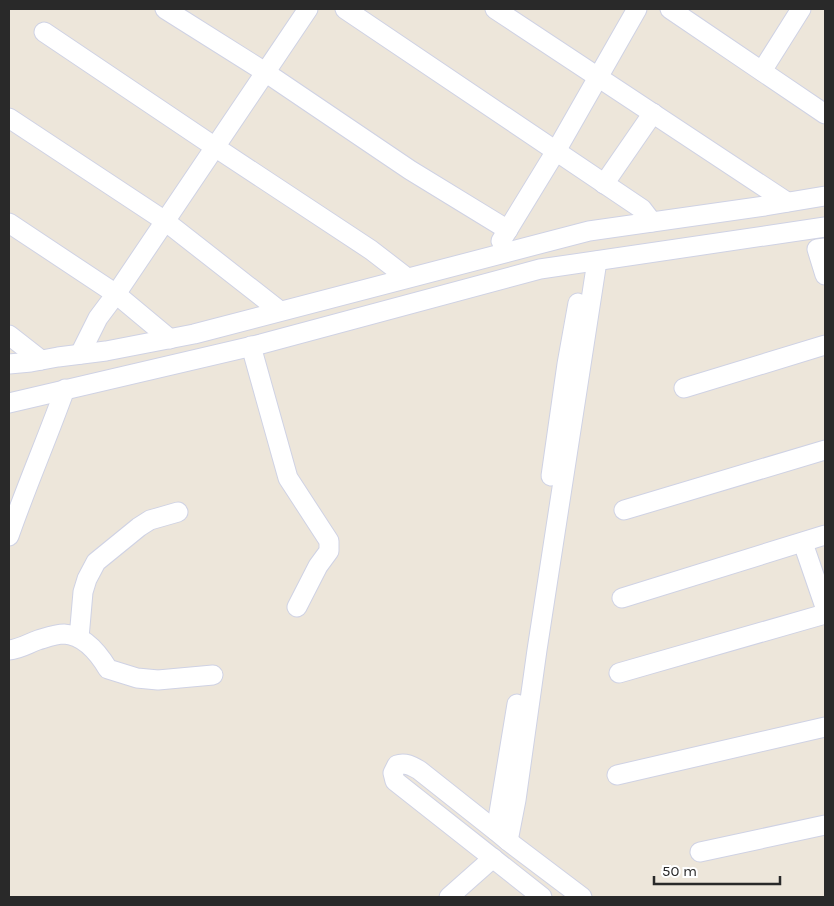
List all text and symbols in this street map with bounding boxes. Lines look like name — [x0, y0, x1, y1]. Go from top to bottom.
scale bar — [654, 854, 780, 886]
text: 50 m — [662, 862, 697, 880]

